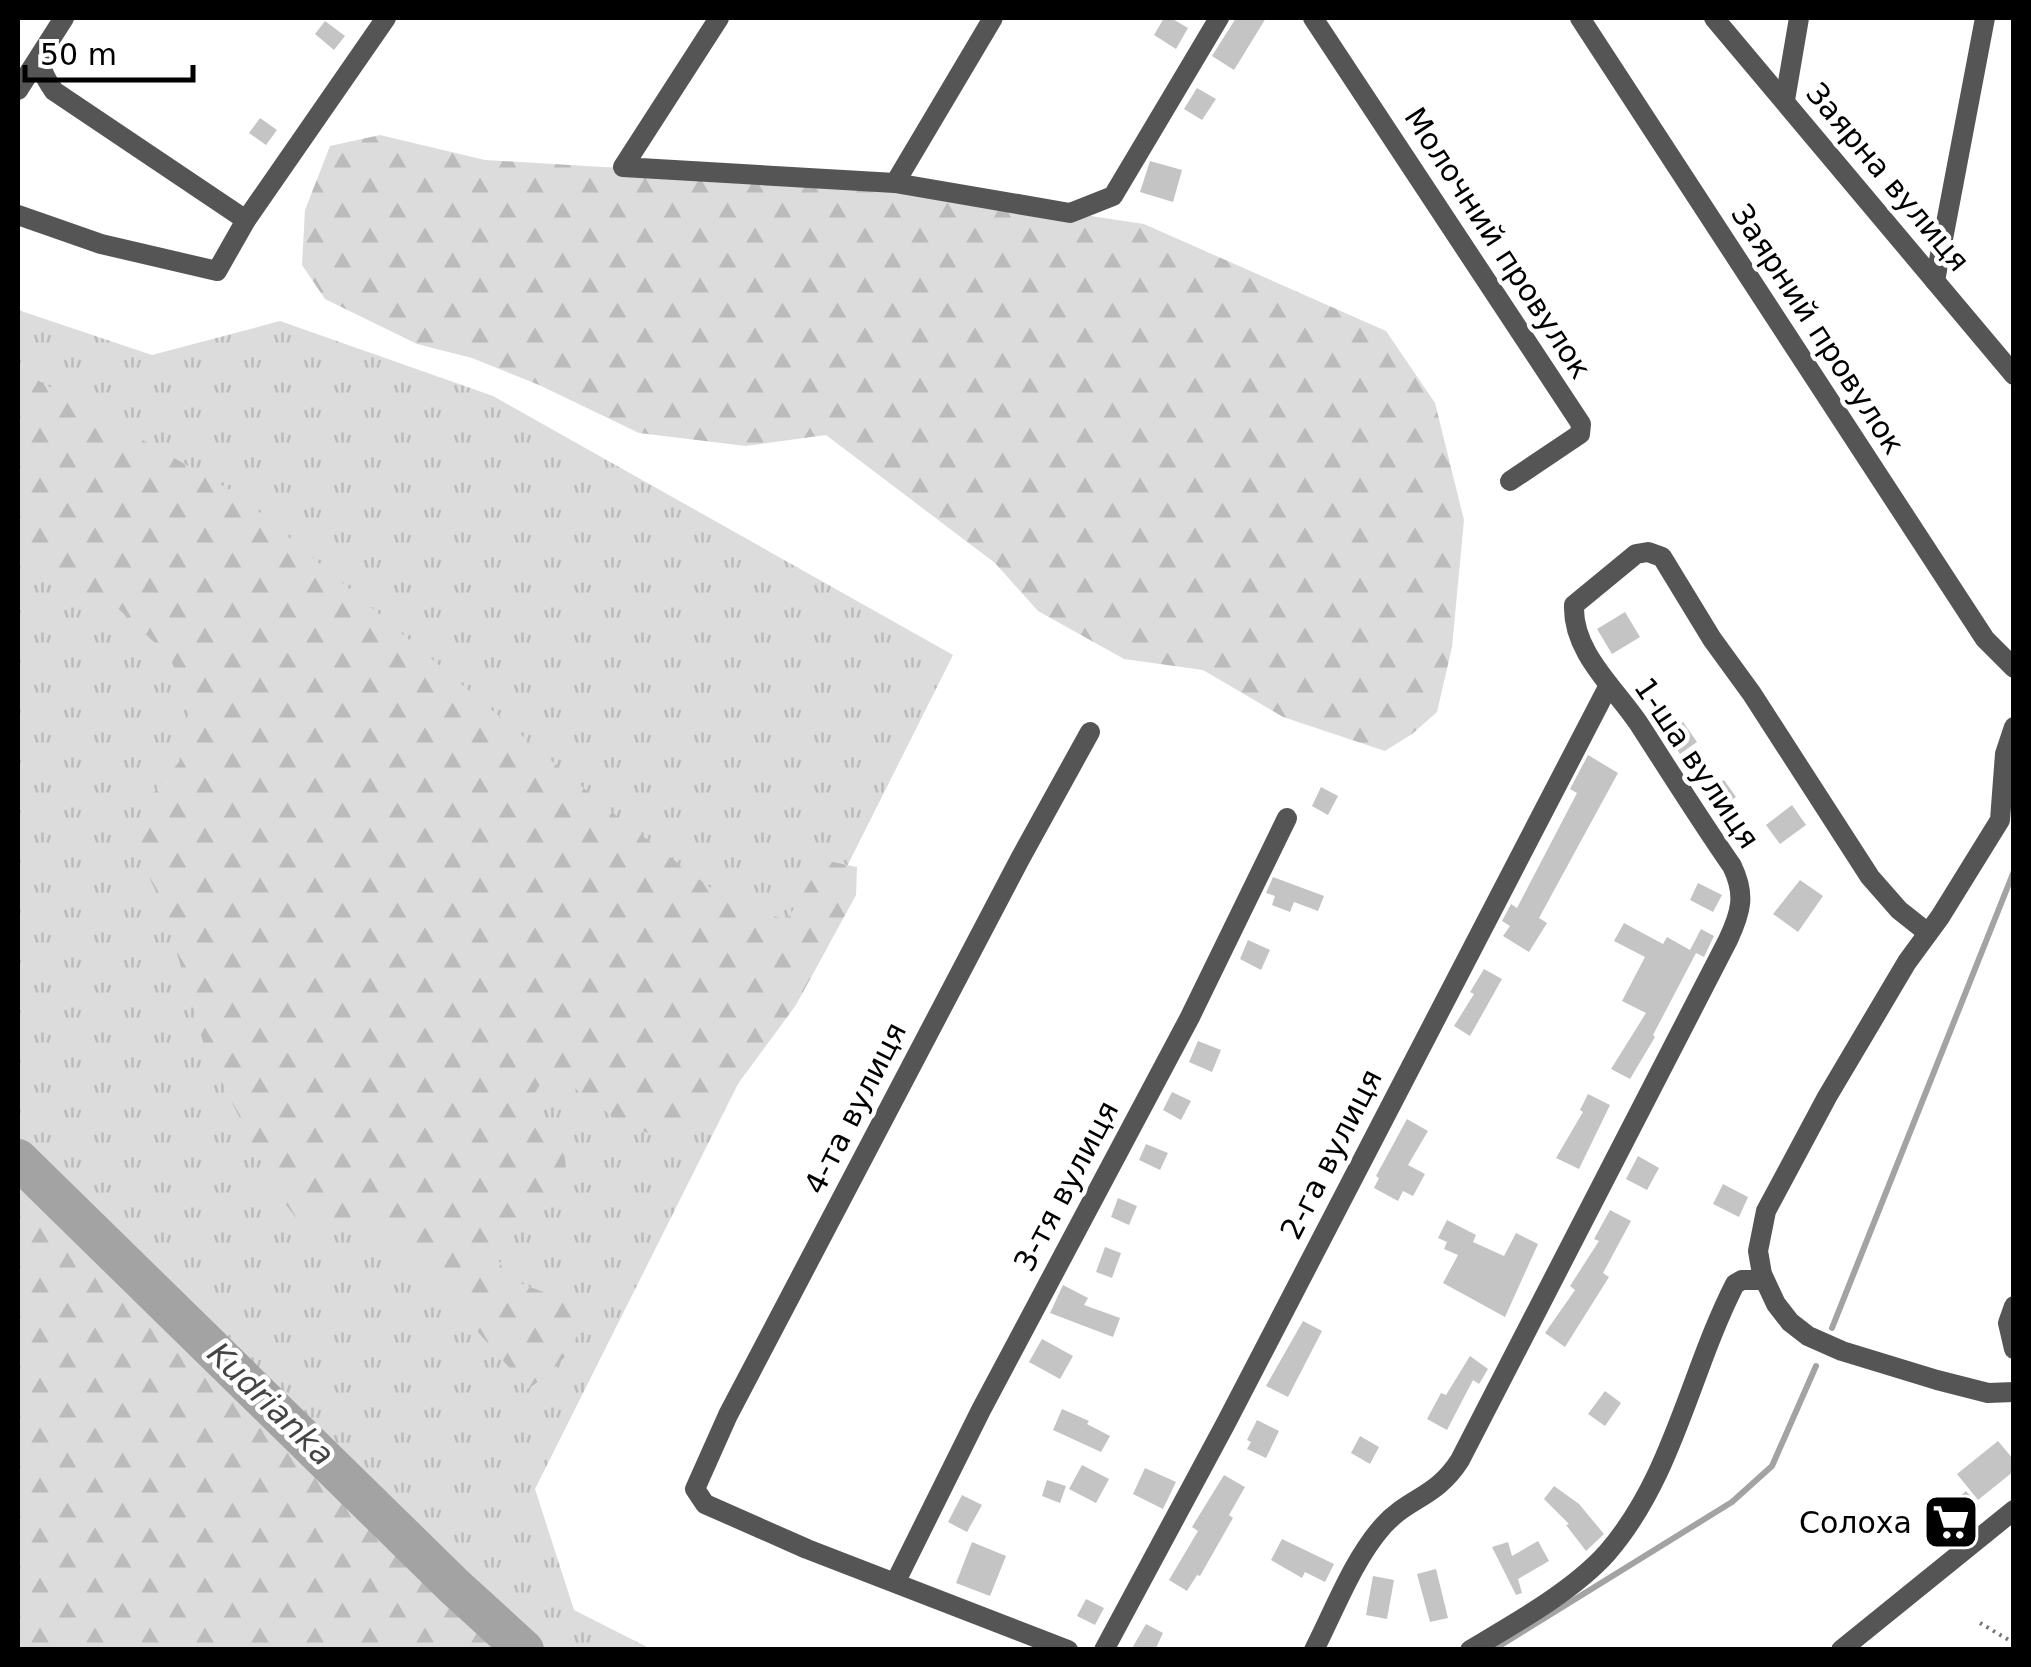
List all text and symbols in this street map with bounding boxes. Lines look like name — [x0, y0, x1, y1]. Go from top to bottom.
scale bar — [25, 20, 192, 82]
text: 50 m — [40, 37, 117, 72]
street label: Заярна вулиця — [1799, 76, 1977, 278]
street label: Молочний провулок — [1397, 101, 1599, 385]
street label: Заярний провулок — [1724, 197, 1912, 461]
street label: 1-ша вулиця — [1627, 671, 1767, 855]
street label: 4-та вулиця — [797, 1016, 913, 1200]
street label: 2-га вулиця — [1273, 1063, 1389, 1245]
street label: 3-тя вулиця — [1007, 1095, 1125, 1277]
water label: Kudrianka — [200, 1334, 342, 1474]
supermarket icon: Солоха — [1921, 1492, 1981, 1552]
place label: Солоха — [1799, 1505, 1912, 1540]

